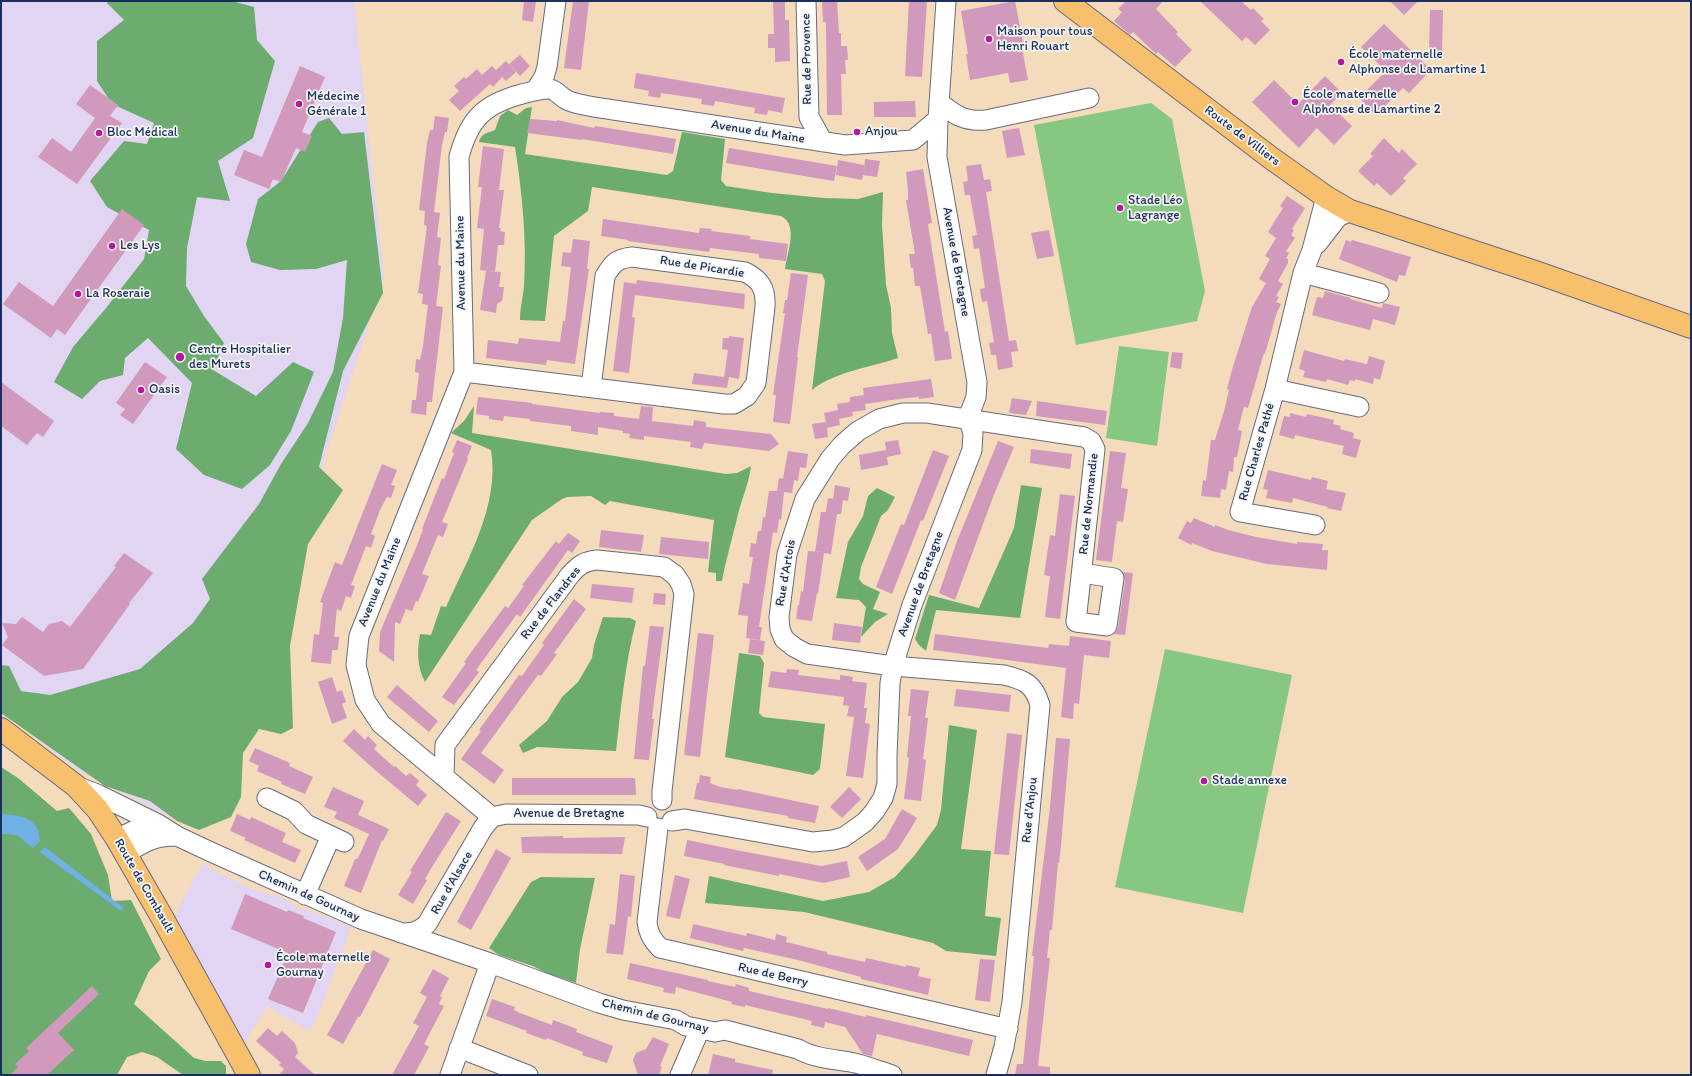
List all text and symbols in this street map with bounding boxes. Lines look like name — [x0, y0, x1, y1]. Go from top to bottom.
street label: Rue de Provence — [798, 13, 816, 105]
place label: Maison pour tous Henri Rouart — [997, 24, 1092, 55]
marker: Maison pour tous Henri Rouart — [984, 34, 994, 44]
place label: École maternelle Alphonse de Lamartine 1 — [1349, 47, 1486, 78]
marker: École maternelle Alphonse de Lamartine 1 — [1336, 57, 1346, 67]
place label: École maternelle Alphonse de Lamartine 2 — [1303, 87, 1441, 118]
place label: Médecine Générale 1 — [307, 89, 366, 120]
marker: École maternelle Alphonse de Lamartine 2 — [1290, 97, 1300, 107]
marker: Médecine Générale 1 — [294, 99, 304, 109]
street label: Route de Villiers — [1201, 102, 1283, 170]
street label: Avenue du Maine — [710, 117, 806, 147]
place label: Anjou — [865, 124, 898, 140]
place label: Bloc Médical — [107, 125, 177, 141]
marker: Anjou — [852, 127, 862, 137]
marker: Bloc Médical — [94, 128, 104, 138]
place label: Stade Léo Lagrange — [1128, 193, 1182, 224]
marker: Stade Léo Lagrange — [1115, 203, 1125, 213]
street label: Avenue de Bretagne — [939, 206, 973, 318]
street label: Avenue du Maine — [452, 215, 470, 311]
place label: Les Lys — [120, 238, 160, 254]
marker: Les Lys — [107, 241, 117, 251]
street label: Rue de Picardie — [659, 253, 745, 281]
place label: La Roseraie — [86, 286, 150, 302]
marker: La Roseraie — [73, 289, 83, 299]
place label: Centre Hospitalier des Murets — [189, 342, 291, 373]
marker: Centre Hospitalier des Murets — [174, 351, 186, 363]
place label: Oasis — [149, 382, 180, 398]
marker: Oasis — [136, 385, 146, 395]
street label: Rue Charles Pathé — [1236, 401, 1278, 503]
street label: Rue de Normandie — [1076, 453, 1102, 555]
street label: Avenue de Bretagne — [895, 529, 947, 639]
street label: Avenue du Maine — [355, 535, 405, 629]
street label: Rue d'Artois — [772, 538, 800, 608]
street label: Rue de Flandres — [518, 563, 584, 643]
place label: Stade annexe — [1212, 773, 1287, 789]
street label: Rue d'Anjou — [1019, 776, 1041, 844]
marker: Stade annexe — [1199, 776, 1209, 786]
street label: Avenue de Bretagne — [513, 806, 625, 822]
street label: Route de Combault — [111, 836, 177, 936]
street label: Rue d'Alsace — [428, 849, 476, 917]
street label: Chemin de Gournay — [256, 867, 362, 925]
place label: École maternelle Gournay — [276, 950, 370, 981]
street label: Rue de Berry — [737, 959, 809, 991]
marker: École maternelle Gournay — [263, 960, 273, 970]
street label: Chemin de Gournay — [600, 995, 710, 1037]

